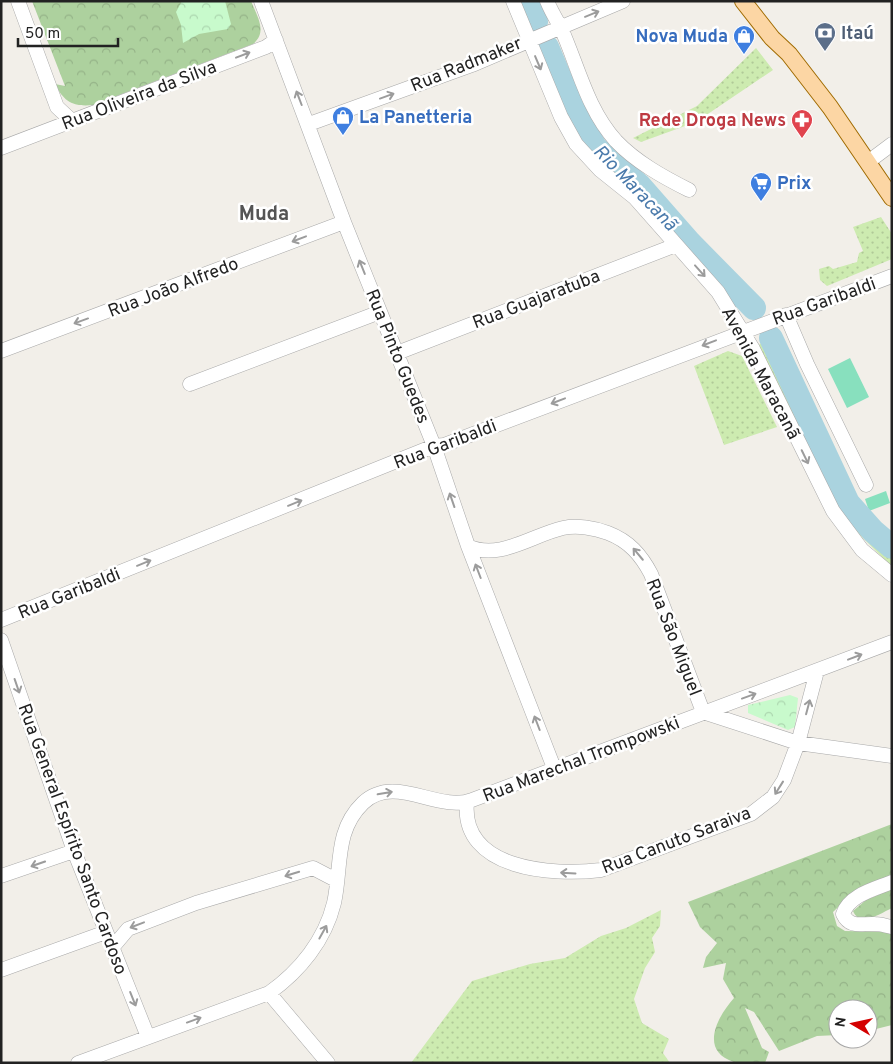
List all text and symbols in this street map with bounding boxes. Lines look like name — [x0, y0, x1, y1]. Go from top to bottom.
one-way arrow — [584, 9, 599, 19]
scale bar — [18, 15, 118, 47]
bank icon: Itaú — [813, 21, 837, 52]
place label: Itaú — [841, 23, 874, 46]
shop icon: Nova Muda — [732, 24, 756, 55]
text: 50 m — [25, 25, 60, 44]
place label: Nova Muda — [636, 26, 728, 49]
street label: Rua Radmaker — [408, 33, 526, 98]
one-way arrow — [235, 50, 250, 60]
one-way arrow — [534, 55, 544, 70]
street label: Rua Oliveira da Silva — [59, 56, 220, 137]
one-way arrow — [379, 90, 394, 100]
one-way arrow — [293, 91, 303, 106]
shop icon: La Panetteria — [331, 105, 355, 136]
place label: La Panetteria — [359, 107, 472, 130]
pharmacy icon: Rede Droga News — [790, 108, 814, 139]
place label: Rede Droga News — [639, 110, 786, 133]
water label: Rio Maracanã — [587, 140, 682, 237]
supermarket icon: Prix — [749, 171, 773, 202]
place label: Prix — [777, 173, 811, 196]
district label: Muda — [239, 202, 289, 228]
one-way arrow — [291, 235, 307, 244]
street label: Rua João Alfredo — [105, 253, 242, 324]
one-way arrow — [357, 260, 366, 275]
one-way arrow — [694, 264, 706, 277]
street label: Rua Guajaratuba — [470, 266, 604, 335]
street label: Rua Garibaldi — [770, 273, 879, 332]
street label: Rua Pinto Guedes — [359, 286, 434, 427]
street label: Avenida Maracanã — [715, 303, 804, 444]
one-way arrow — [74, 317, 89, 326]
one-way arrow — [702, 339, 718, 348]
one-way arrow — [551, 397, 566, 407]
street label: Rua Garibaldi — [391, 415, 500, 476]
one-way arrow — [801, 449, 810, 464]
one-way arrow — [447, 493, 456, 508]
one-way arrow — [287, 498, 302, 507]
one-way arrow — [633, 548, 644, 561]
one-way arrow — [136, 558, 151, 567]
street label: Rua Garibaldi — [15, 563, 124, 625]
one-way arrow — [472, 564, 482, 579]
street label: Rua São Miguel — [640, 576, 706, 699]
one-way arrow — [846, 652, 862, 661]
one-way arrow — [13, 678, 22, 693]
one-way arrow — [741, 691, 756, 700]
one-way arrow — [803, 699, 813, 715]
street label: Rua General Espírito Santo Cardoso — [12, 701, 131, 978]
street label: Rua Marechal Trompowski — [480, 712, 683, 809]
one-way arrow — [531, 716, 541, 731]
one-way arrow — [773, 780, 783, 794]
one-way arrow — [377, 788, 393, 798]
street label: Rua Canuto Saraiva — [599, 802, 754, 880]
one-way arrow — [30, 859, 46, 869]
one-way arrow — [560, 868, 576, 877]
one-way arrow — [284, 870, 300, 880]
one-way arrow — [130, 921, 145, 930]
one-way arrow — [318, 925, 328, 939]
one-way arrow — [128, 991, 138, 1006]
north arrow — [828, 999, 878, 1049]
one-way arrow — [186, 1015, 201, 1024]
text: N — [832, 1016, 851, 1029]

